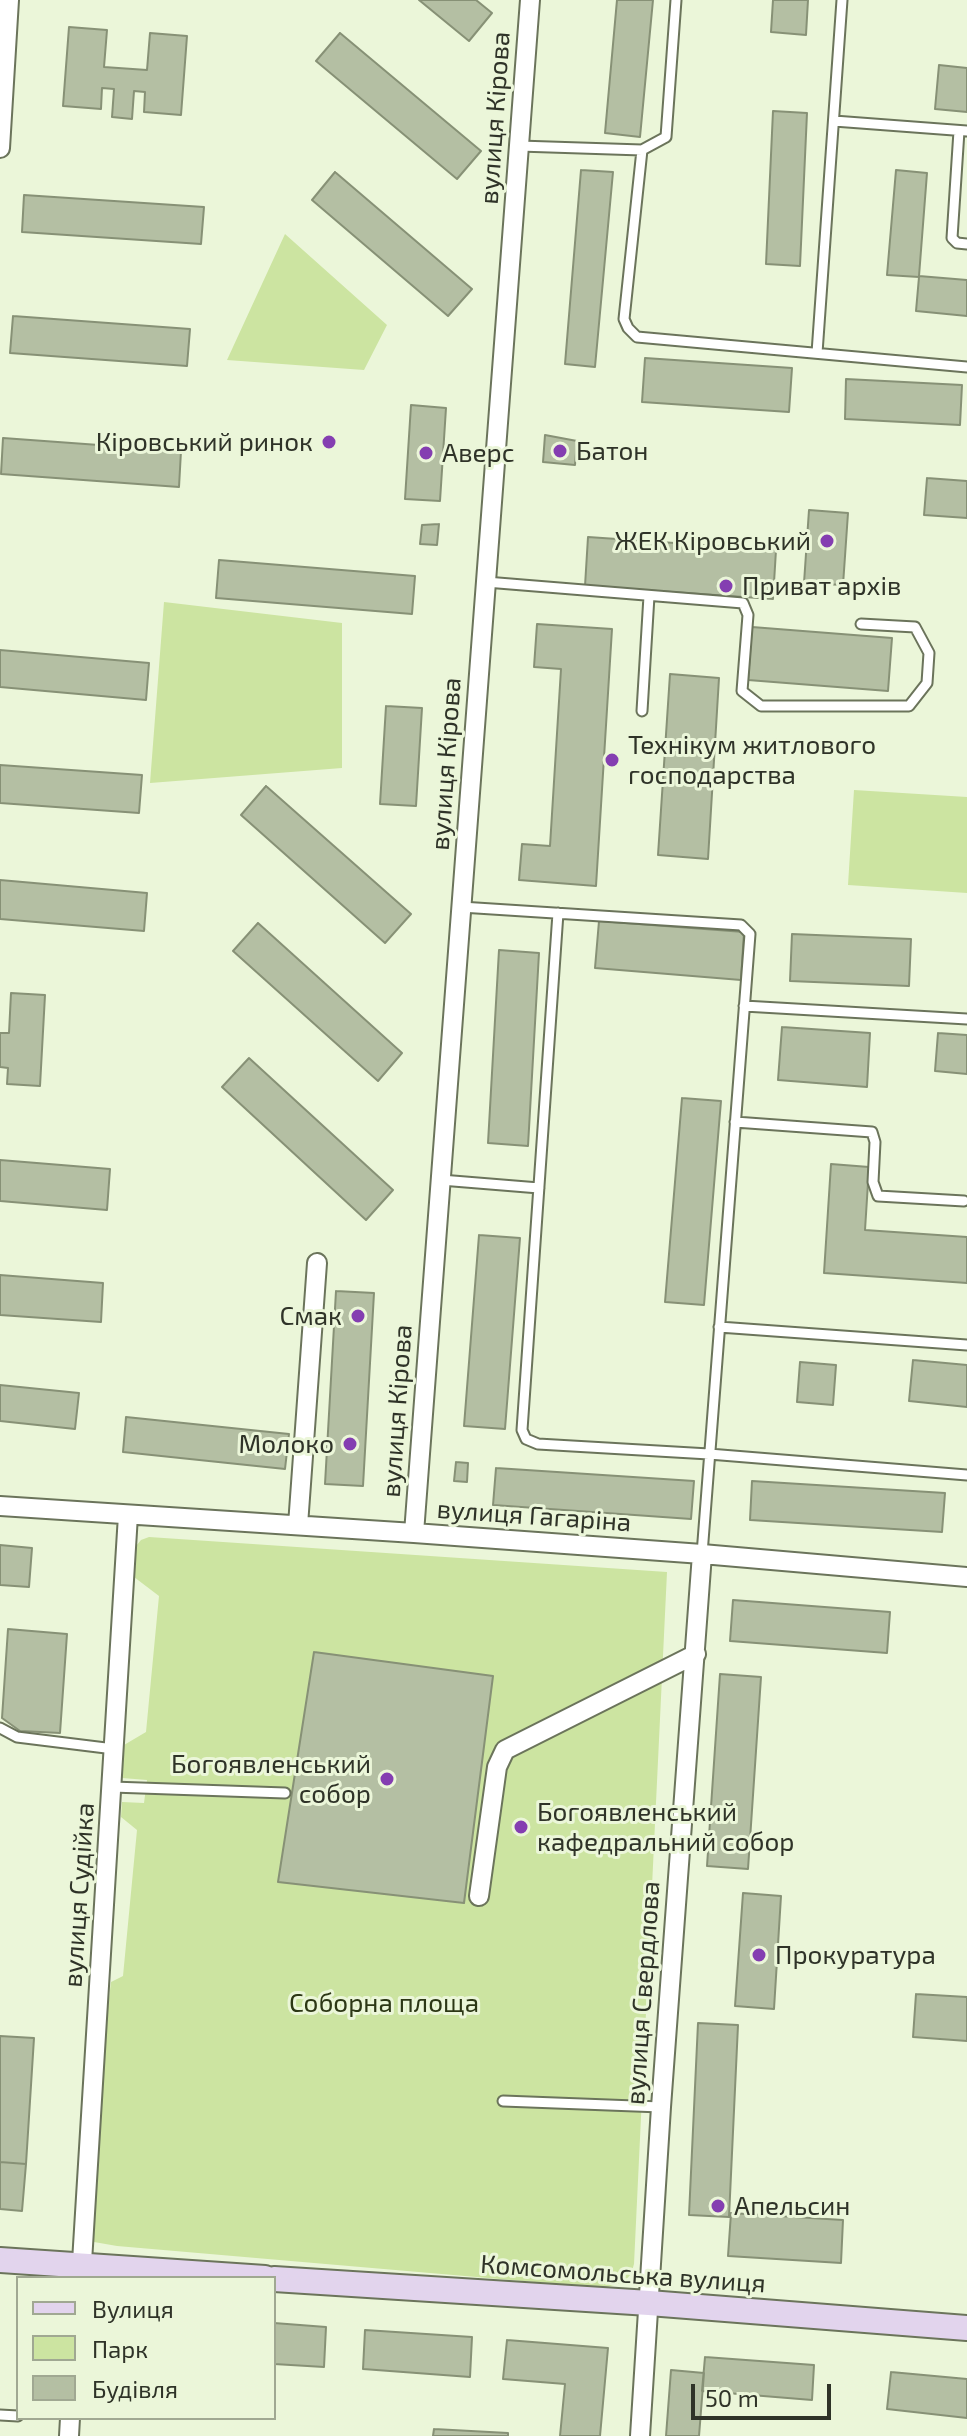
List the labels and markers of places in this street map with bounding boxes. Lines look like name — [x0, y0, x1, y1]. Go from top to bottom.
place label: Кіровський ринок — [96, 426, 313, 458]
marker: Кіровський ринок — [320, 433, 338, 451]
place label: Батон — [576, 435, 648, 467]
place label: Аверс — [442, 437, 515, 469]
marker: Батон — [551, 442, 569, 460]
marker: Аверс — [417, 444, 435, 462]
place label: ЖЕК Кіровський — [614, 525, 811, 557]
marker: ЖЕК Кіровський — [818, 532, 836, 550]
place label: Приват архів — [742, 570, 901, 602]
marker: Приват архів — [717, 577, 735, 595]
place label: Технікум житлового господарства — [628, 729, 876, 790]
marker: Технікум житлового господарства — [603, 751, 621, 769]
place label: Смак — [279, 1300, 342, 1332]
marker: Смак — [349, 1307, 367, 1325]
place label: Молоко — [238, 1428, 334, 1460]
marker: Молоко — [341, 1435, 359, 1453]
place label: Богоявленський собор — [171, 1748, 371, 1810]
marker: Богоявленський собор — [378, 1770, 396, 1788]
place label: Богоявленський кафедральний собор — [537, 1796, 794, 1858]
marker: Богоявленський кафедральний собор — [512, 1818, 530, 1836]
place label: Прокуратура — [775, 1939, 936, 1971]
marker: Прокуратура — [750, 1946, 768, 1964]
place label: Апельсин — [734, 2190, 850, 2222]
marker: Апельсин — [709, 2197, 727, 2215]

